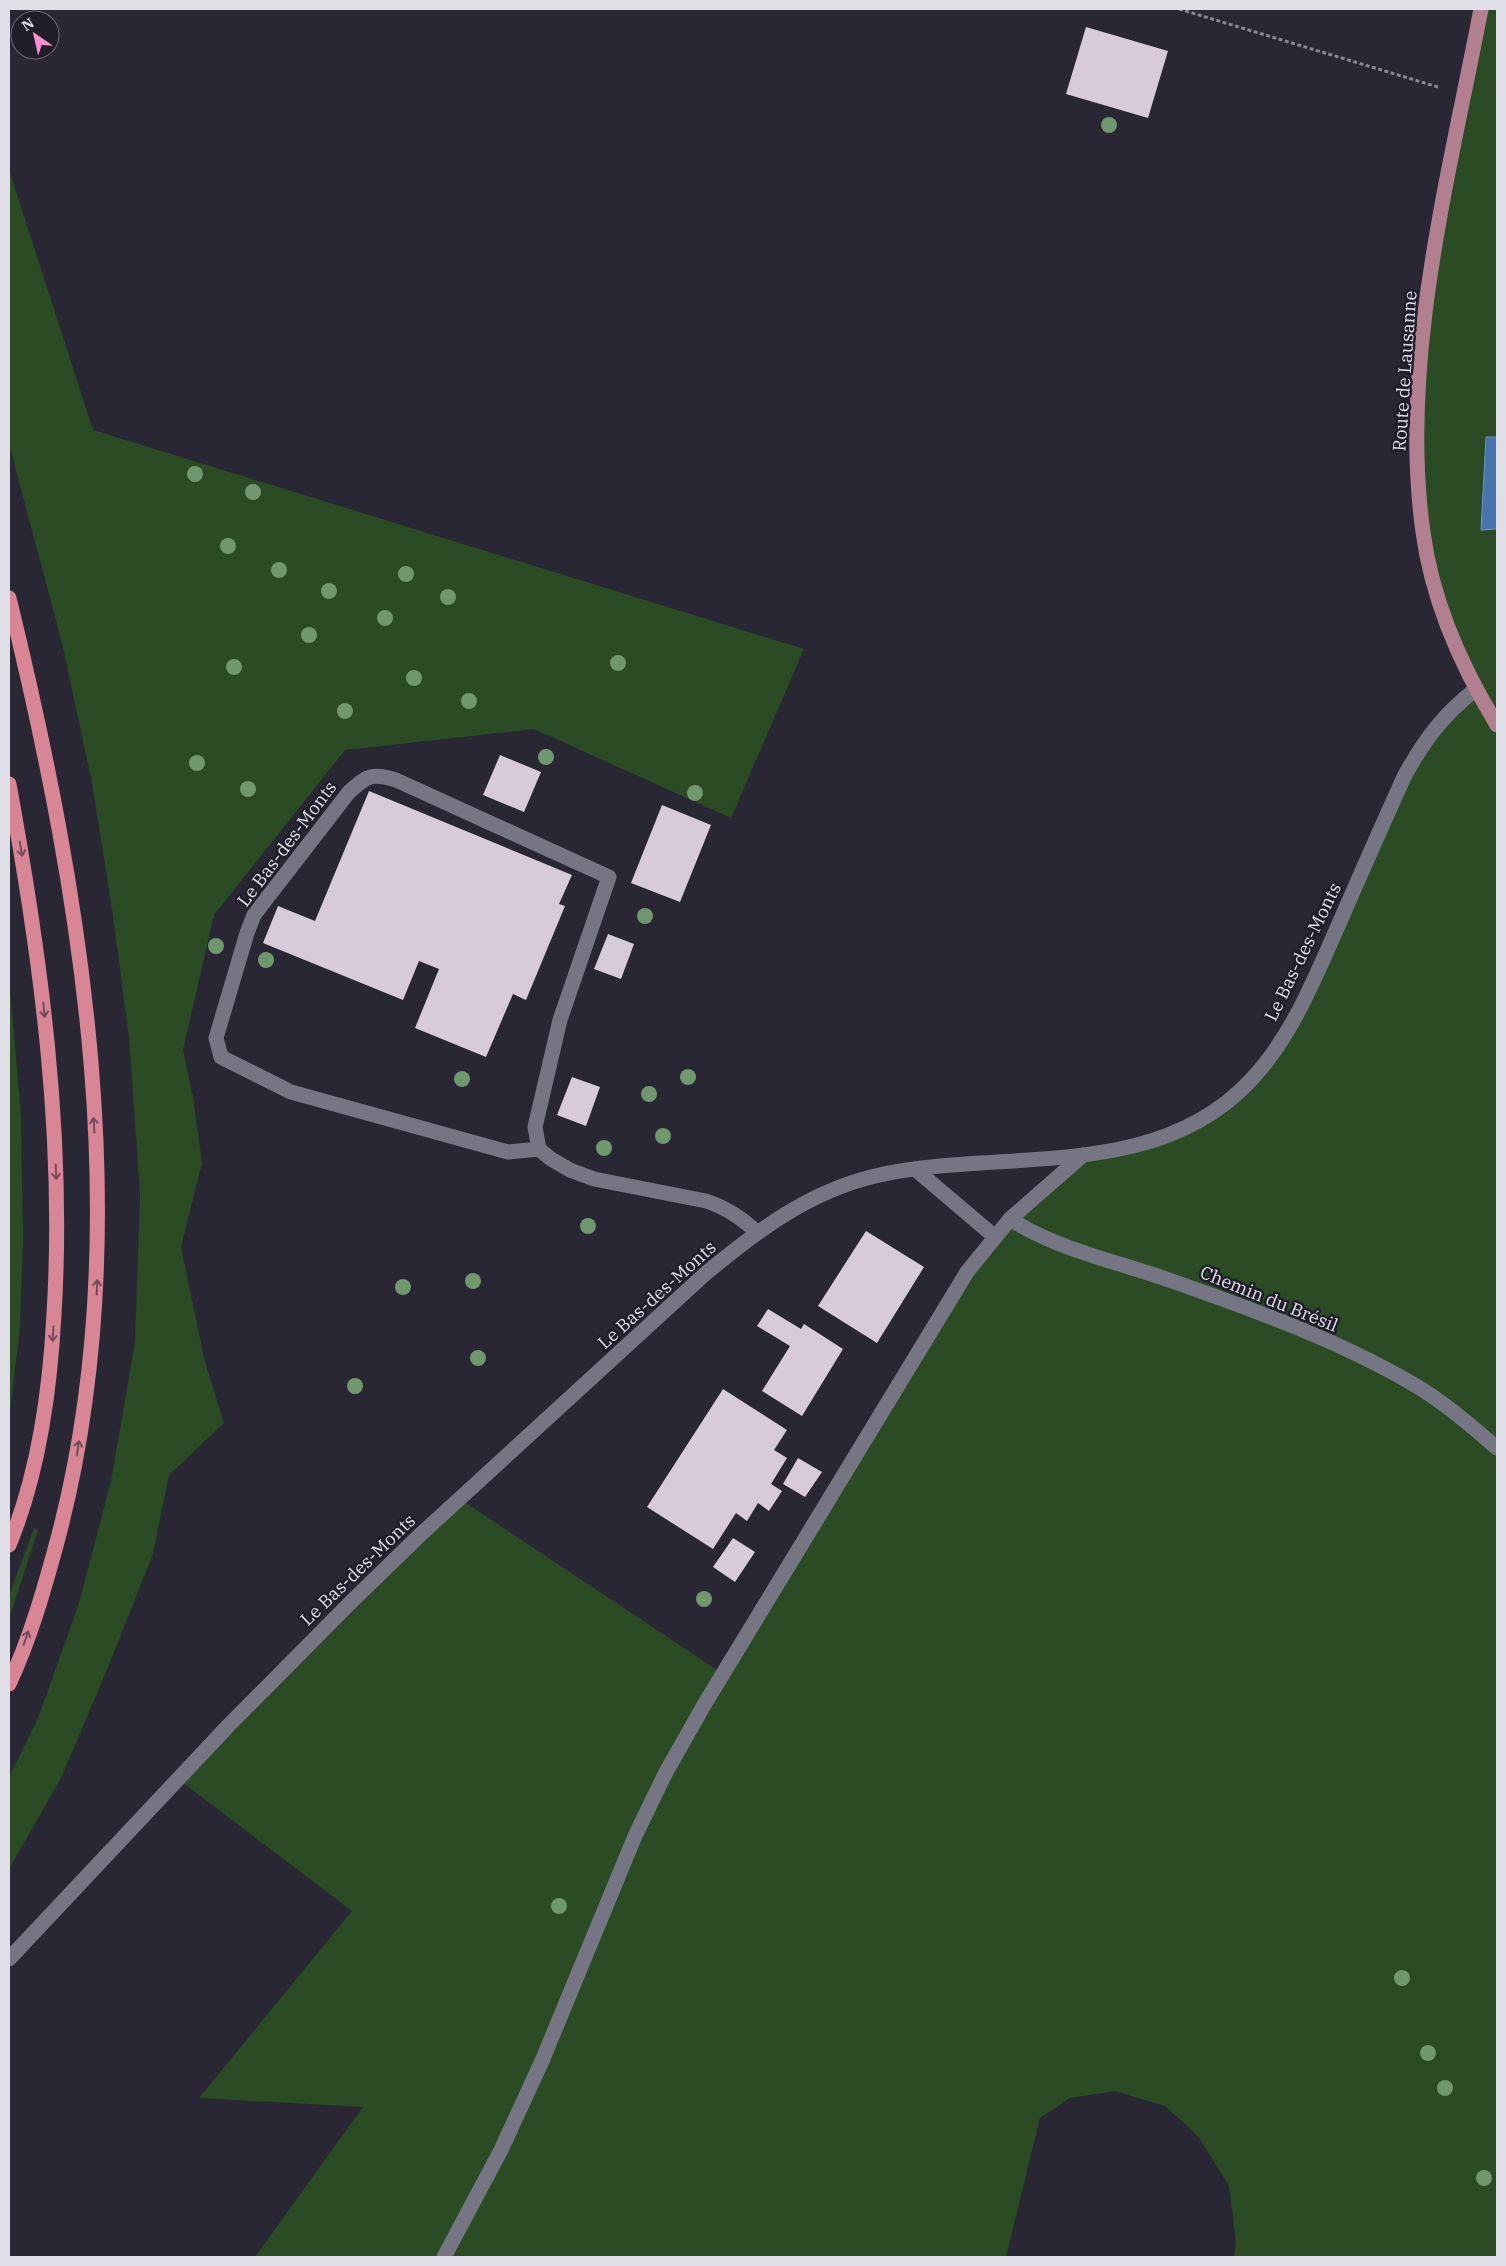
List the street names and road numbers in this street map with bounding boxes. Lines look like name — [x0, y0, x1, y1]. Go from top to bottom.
street label: Route de Lausanne — [1387, 290, 1422, 452]
street label: Le Bas-des-Monts — [232, 776, 341, 911]
street label: Le Bas-des-Monts — [1259, 879, 1346, 1025]
street label: Le Bas-des-Monts — [593, 1235, 721, 1354]
street label: Chemin du Brésil — [1197, 1260, 1342, 1337]
street label: Le Bas-des-Monts — [295, 1509, 420, 1630]

